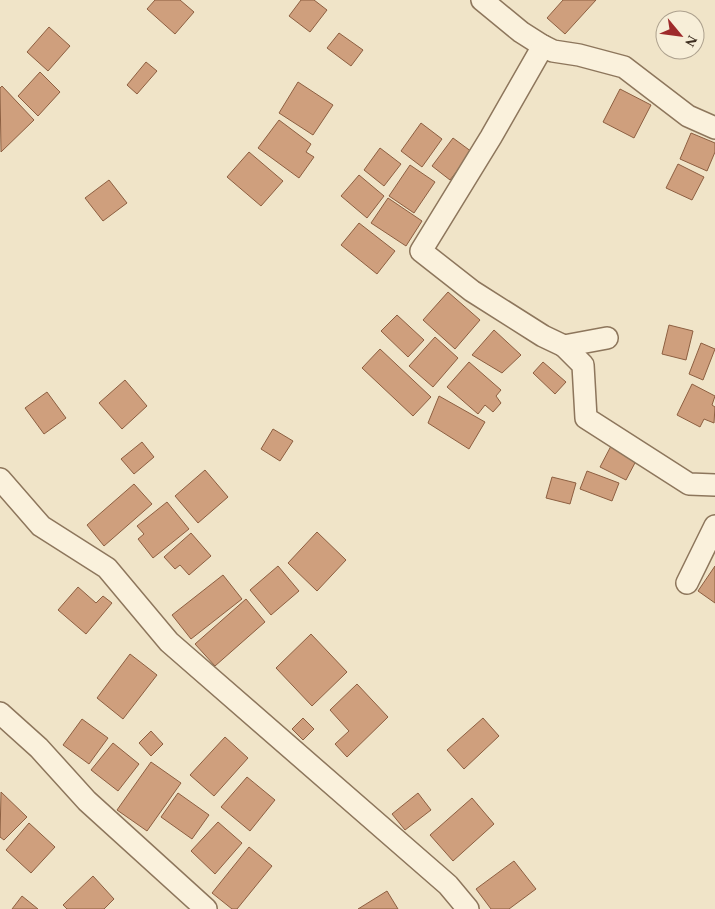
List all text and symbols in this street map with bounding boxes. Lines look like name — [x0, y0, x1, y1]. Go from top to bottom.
north arrow — [655, 10, 705, 60]
text: N — [682, 33, 700, 49]

